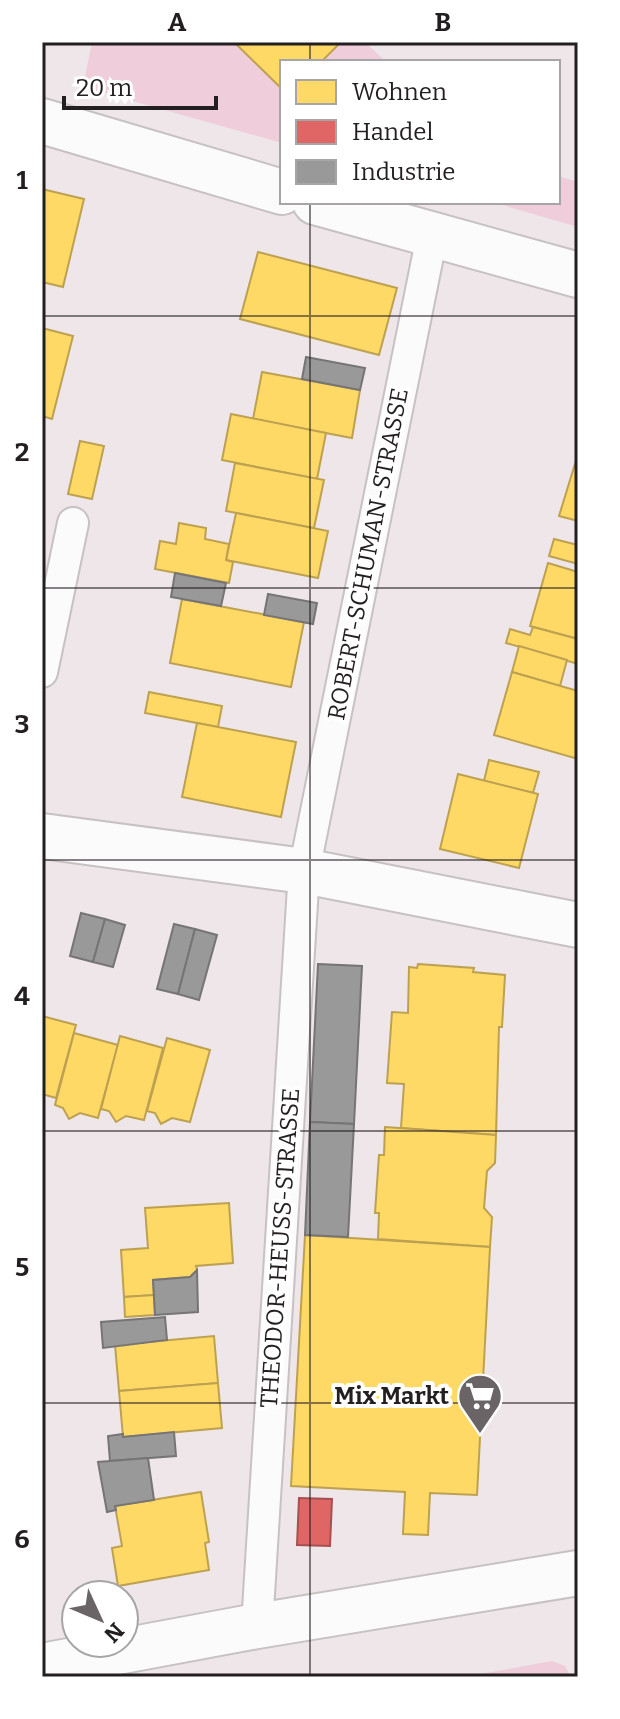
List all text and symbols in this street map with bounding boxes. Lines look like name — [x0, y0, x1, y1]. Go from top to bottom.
text: A — [168, 7, 187, 38]
text: B — [435, 7, 451, 38]
scale bar — [64, 60, 216, 110]
legend — [280, 60, 560, 204]
text: 20 m — [76, 74, 132, 102]
text: Wohnen — [352, 78, 447, 106]
text: Handel — [352, 118, 433, 146]
text: Industrie — [352, 158, 455, 186]
text: 1 — [16, 165, 28, 196]
street label: ROBERT-SCHUMAN-STRASSE — [322, 386, 414, 722]
text: 2 — [15, 437, 29, 468]
text: 3 — [15, 709, 29, 740]
text: 4 — [14, 981, 30, 1012]
street label: THEODOR-HEUSS-STRASSE — [255, 1087, 305, 1409]
text: 5 — [15, 1252, 29, 1283]
supermarket icon: Mix Markt — [456, 1372, 504, 1435]
place label: Mix Markt — [334, 1382, 450, 1410]
text: 6 — [14, 1524, 30, 1555]
north arrow — [60, 1579, 140, 1659]
text: N — [98, 1617, 130, 1648]

